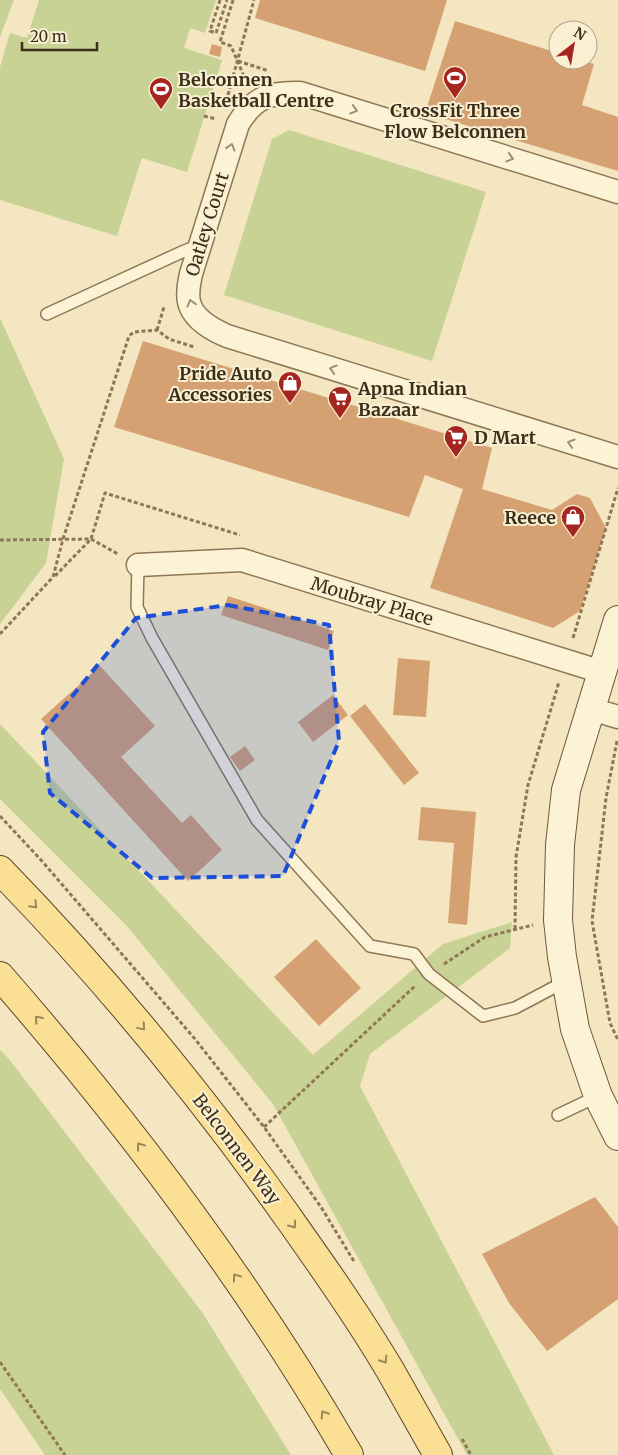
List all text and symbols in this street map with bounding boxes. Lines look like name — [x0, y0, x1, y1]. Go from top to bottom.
scale bar — [22, 20, 98, 52]
north arrow — [548, 20, 598, 70]
text: N — [570, 23, 589, 44]
text: 20 m — [30, 27, 67, 46]
sports icon: CrossFit Three Flow Belconnen — [442, 65, 468, 99]
place label: Belconnen Basketball Centre — [178, 68, 334, 112]
sports icon: Belconnen Basketball Centre — [148, 76, 174, 110]
place label: CrossFit Three Flow Belconnen — [384, 99, 526, 143]
one-way arrow — [350, 105, 358, 115]
one-way arrow — [225, 144, 235, 152]
one-way arrow — [505, 153, 513, 163]
street label: Oatley Court — [180, 169, 234, 279]
one-way arrow — [186, 299, 197, 307]
place label: Pride Auto Accessories — [168, 362, 272, 406]
one-way arrow — [329, 364, 337, 374]
shop icon: Pride Auto Accessories — [277, 370, 303, 404]
place label: Apna Indian Bazaar — [357, 377, 467, 421]
supermarket icon: Apna Indian Bazaar — [327, 385, 353, 419]
supermarket icon: D Mart — [443, 424, 469, 458]
place label: D Mart — [474, 426, 537, 449]
one-way arrow — [568, 438, 576, 448]
shop icon: Reece — [560, 504, 586, 538]
place label: Reece — [504, 506, 556, 529]
street label: Moubray Place — [308, 571, 436, 631]
one-way arrow — [28, 899, 37, 908]
one-way arrow — [34, 1016, 43, 1025]
one-way arrow — [136, 1021, 145, 1030]
street label: Belconnen Way — [188, 1089, 287, 1210]
one-way arrow — [137, 1143, 145, 1152]
one-way arrow — [287, 1219, 296, 1229]
one-way arrow — [233, 1273, 242, 1283]
one-way arrow — [378, 1355, 387, 1364]
one-way arrow — [320, 1410, 330, 1419]

